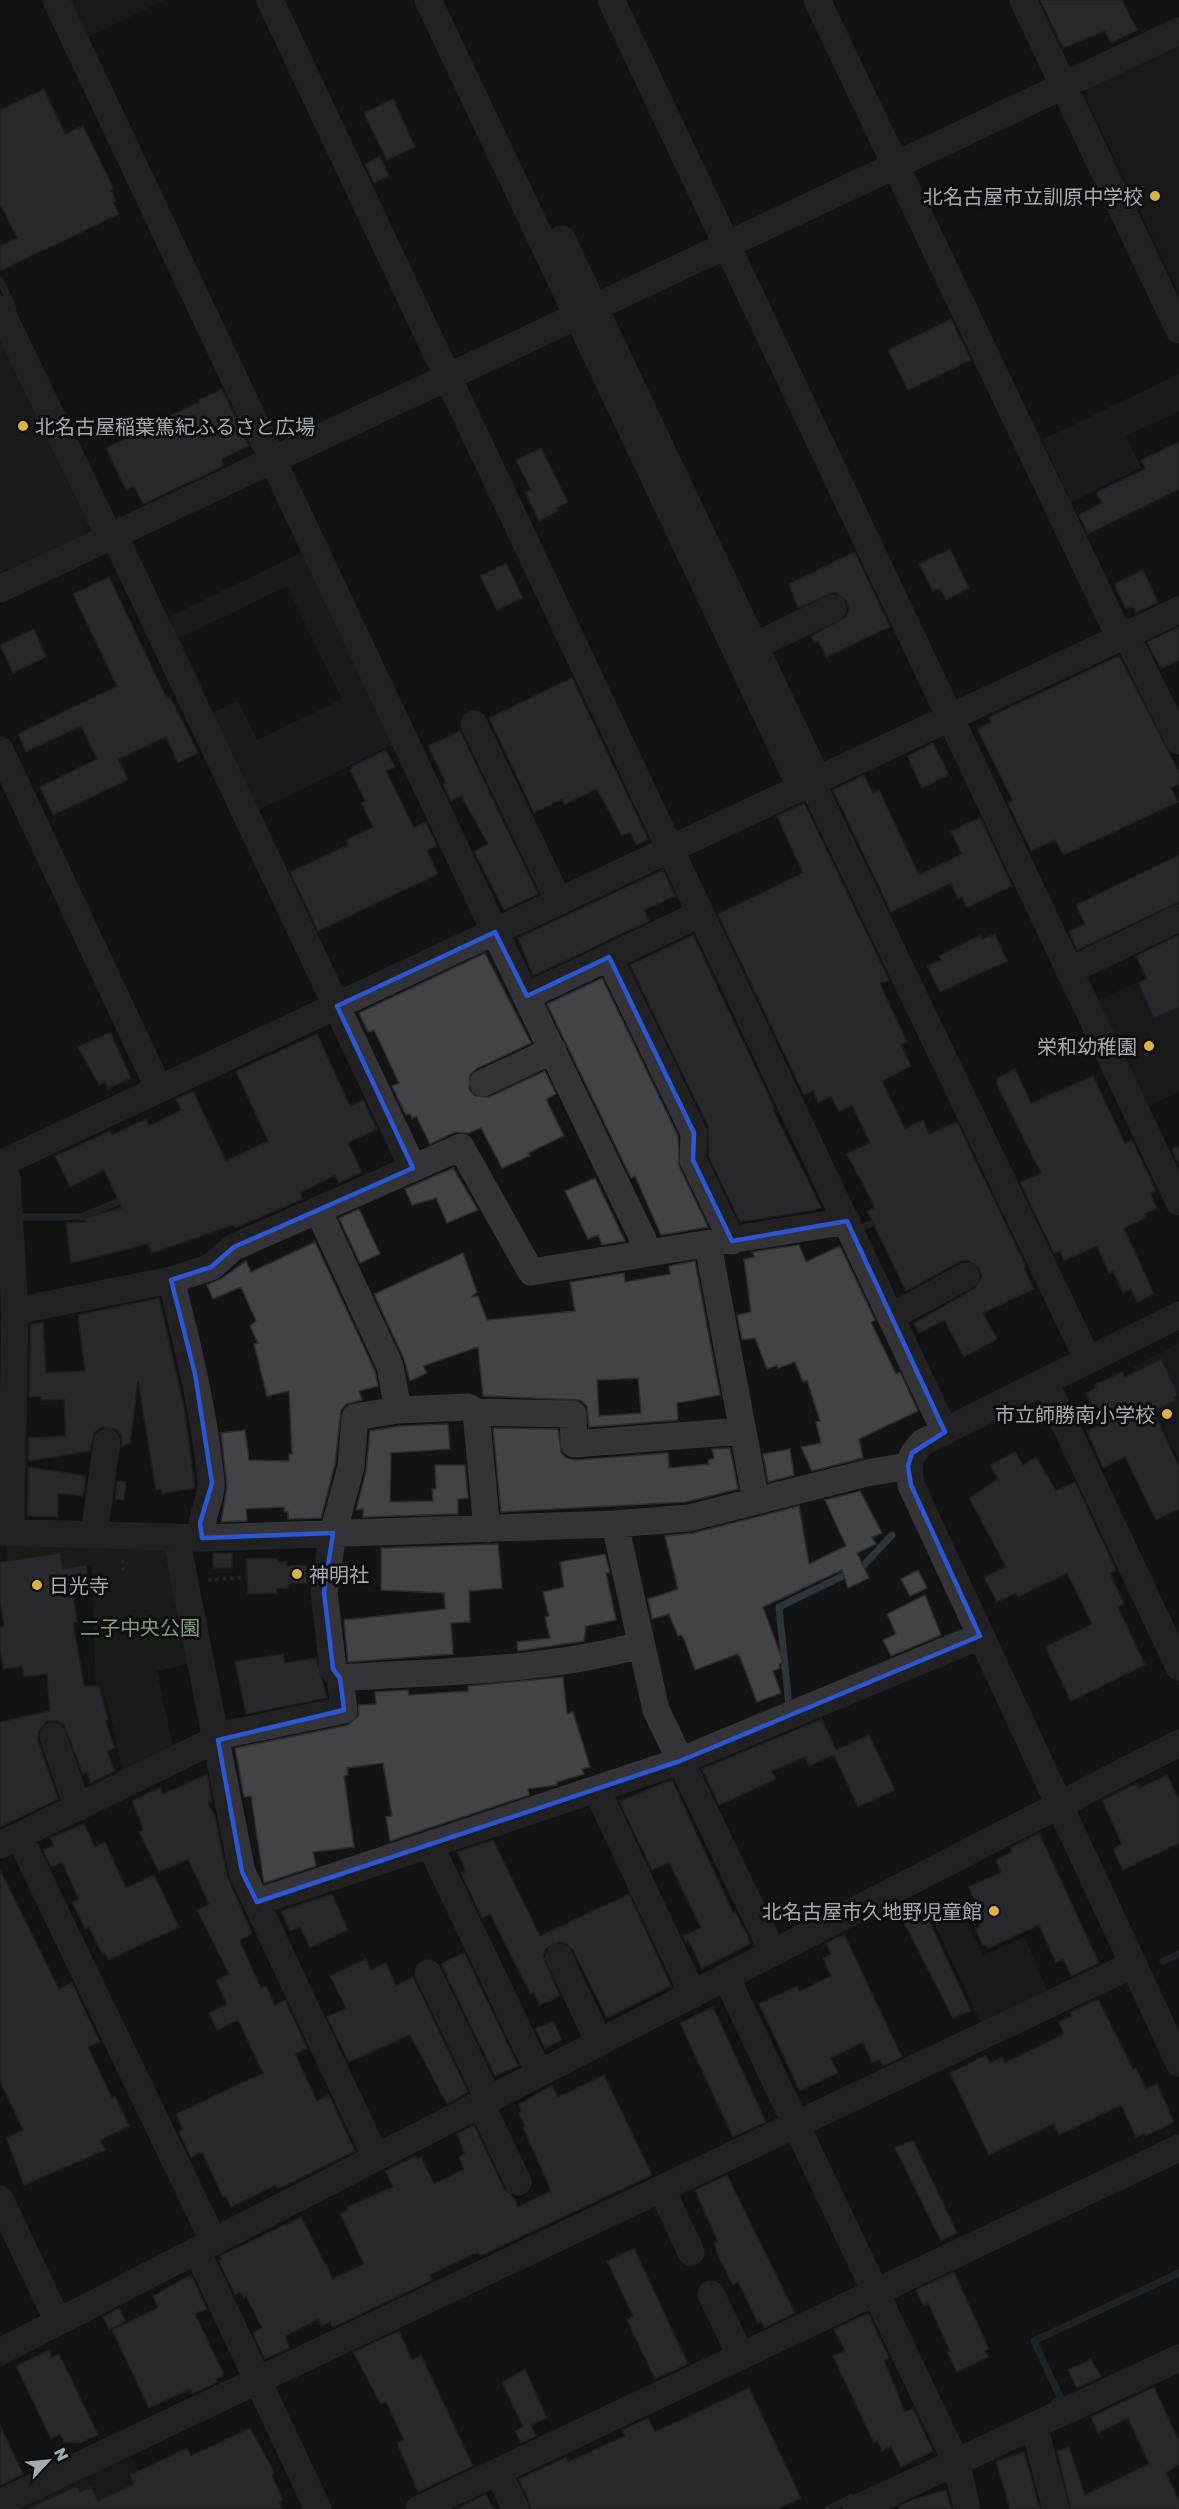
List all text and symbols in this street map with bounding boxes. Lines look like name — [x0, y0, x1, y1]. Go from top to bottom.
place label: 北名古屋市立訓原中学校 — [923, 184, 1143, 208]
marker: 北名古屋市立訓原中学校 — [1148, 189, 1162, 203]
place label: 北名古屋稲葉篤紀ふるさと広場 — [35, 414, 315, 438]
marker: 北名古屋稲葉篤紀ふるさと広場 — [16, 419, 30, 433]
place label: 栄和幼稚園 — [1037, 1034, 1137, 1058]
marker: 栄和幼稚園 — [1142, 1039, 1156, 1053]
place label: 市立師勝南小学校 — [995, 1402, 1155, 1426]
marker: 市立師勝南小学校 — [1160, 1407, 1174, 1421]
place label: 神明社 — [309, 1562, 369, 1586]
marker: 神明社 — [290, 1567, 304, 1581]
place label: 日光寺 — [49, 1573, 109, 1597]
marker: 日光寺 — [30, 1578, 44, 1592]
park label: 二子中央公園 — [80, 1615, 200, 1639]
place label: 北名古屋市久地野児童館 — [762, 1899, 982, 1923]
marker: 北名古屋市久地野児童館 — [987, 1904, 1001, 1918]
north arrow — [18, 2431, 78, 2491]
text: N — [50, 2445, 73, 2464]

